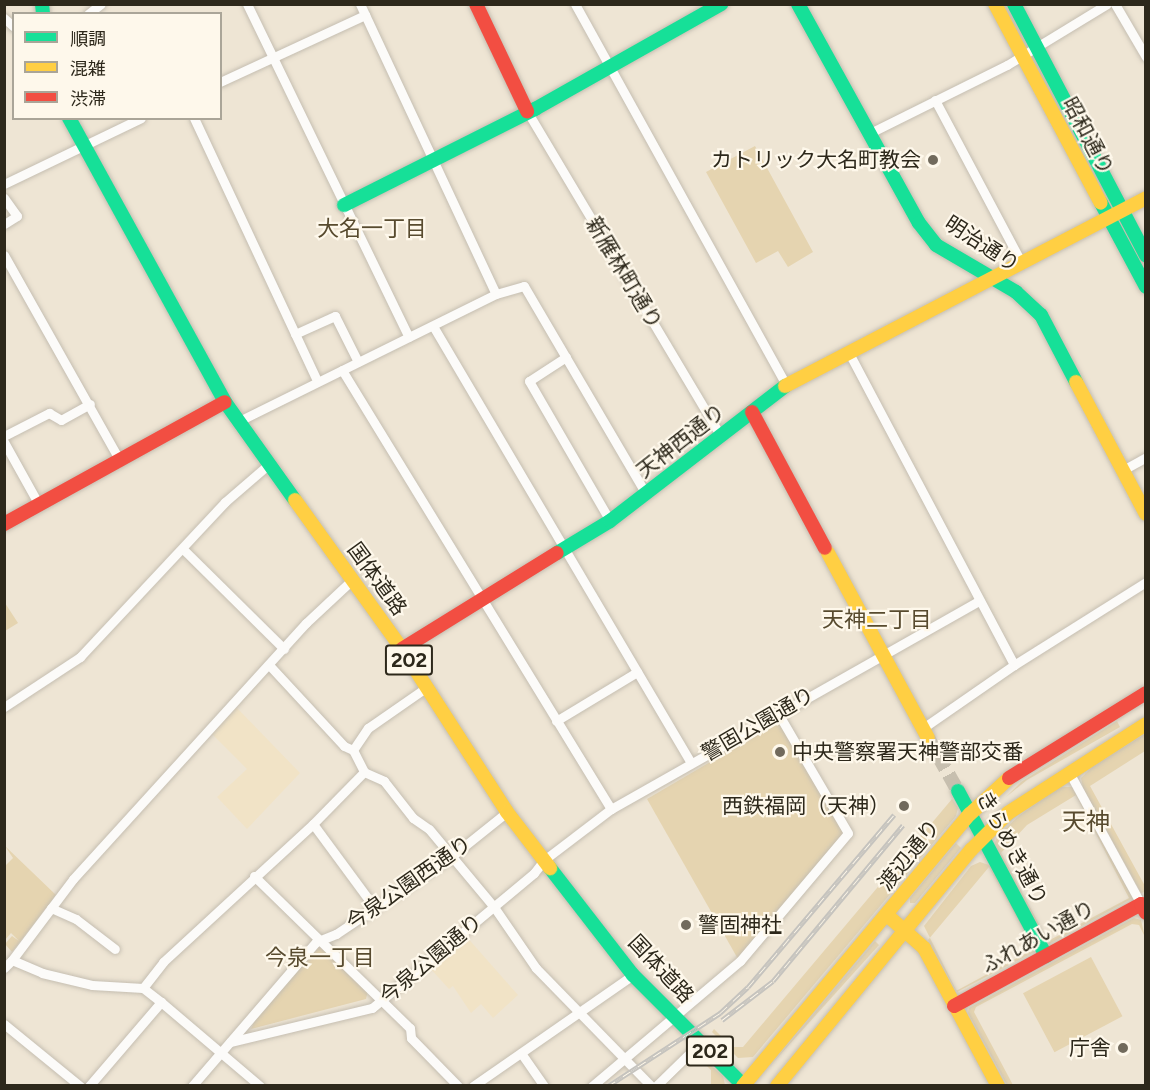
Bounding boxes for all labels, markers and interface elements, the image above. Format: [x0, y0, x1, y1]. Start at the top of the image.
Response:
legend [12, 12, 222, 120]
text: 順調 [70, 28, 106, 50]
text: 混雑 [70, 58, 106, 80]
text: 渋滞 [70, 88, 106, 110]
street label: 昭和通り [1057, 93, 1119, 179]
place label: カトリック大名町教会 [711, 147, 921, 173]
marker: カトリック大名町教会 [926, 153, 940, 167]
street label: 明治通り [940, 211, 1024, 277]
street label: 新雁林町通り [581, 213, 667, 333]
district label: 大名一丁目 [317, 216, 427, 242]
street label: 天神西通り [632, 399, 730, 483]
street label: 国体道路 [342, 538, 412, 620]
district label: 天神二丁目 [822, 607, 932, 633]
road number: 202 [384, 643, 434, 677]
street label: 警固公園通り [697, 682, 819, 766]
place label: 中央警察署天神警部交番 [792, 739, 1023, 765]
marker: 中央警察署天神警部交番 [773, 745, 787, 759]
street label: きらめき通り [971, 786, 1053, 910]
place label: 西鉄福岡（天神） [722, 793, 890, 819]
marker: 西鉄福岡（天神） [895, 797, 913, 815]
district label: 天神 [1062, 808, 1110, 836]
street label: 渡辺通り [873, 814, 945, 896]
street label: 今泉公園西通り [342, 831, 476, 935]
street label: ふれあい通り [977, 895, 1099, 979]
street label: 今泉公園通り [375, 909, 487, 1009]
place label: 警固神社 [698, 912, 782, 938]
marker: 警固神社 [679, 918, 693, 932]
street label: 国体道路 [623, 930, 699, 1008]
district label: 今泉一丁目 [265, 945, 375, 971]
road number: 202 [684, 1034, 736, 1068]
place label: 庁舎 [1069, 1035, 1111, 1061]
marker: 庁舎 [1116, 1041, 1130, 1055]

